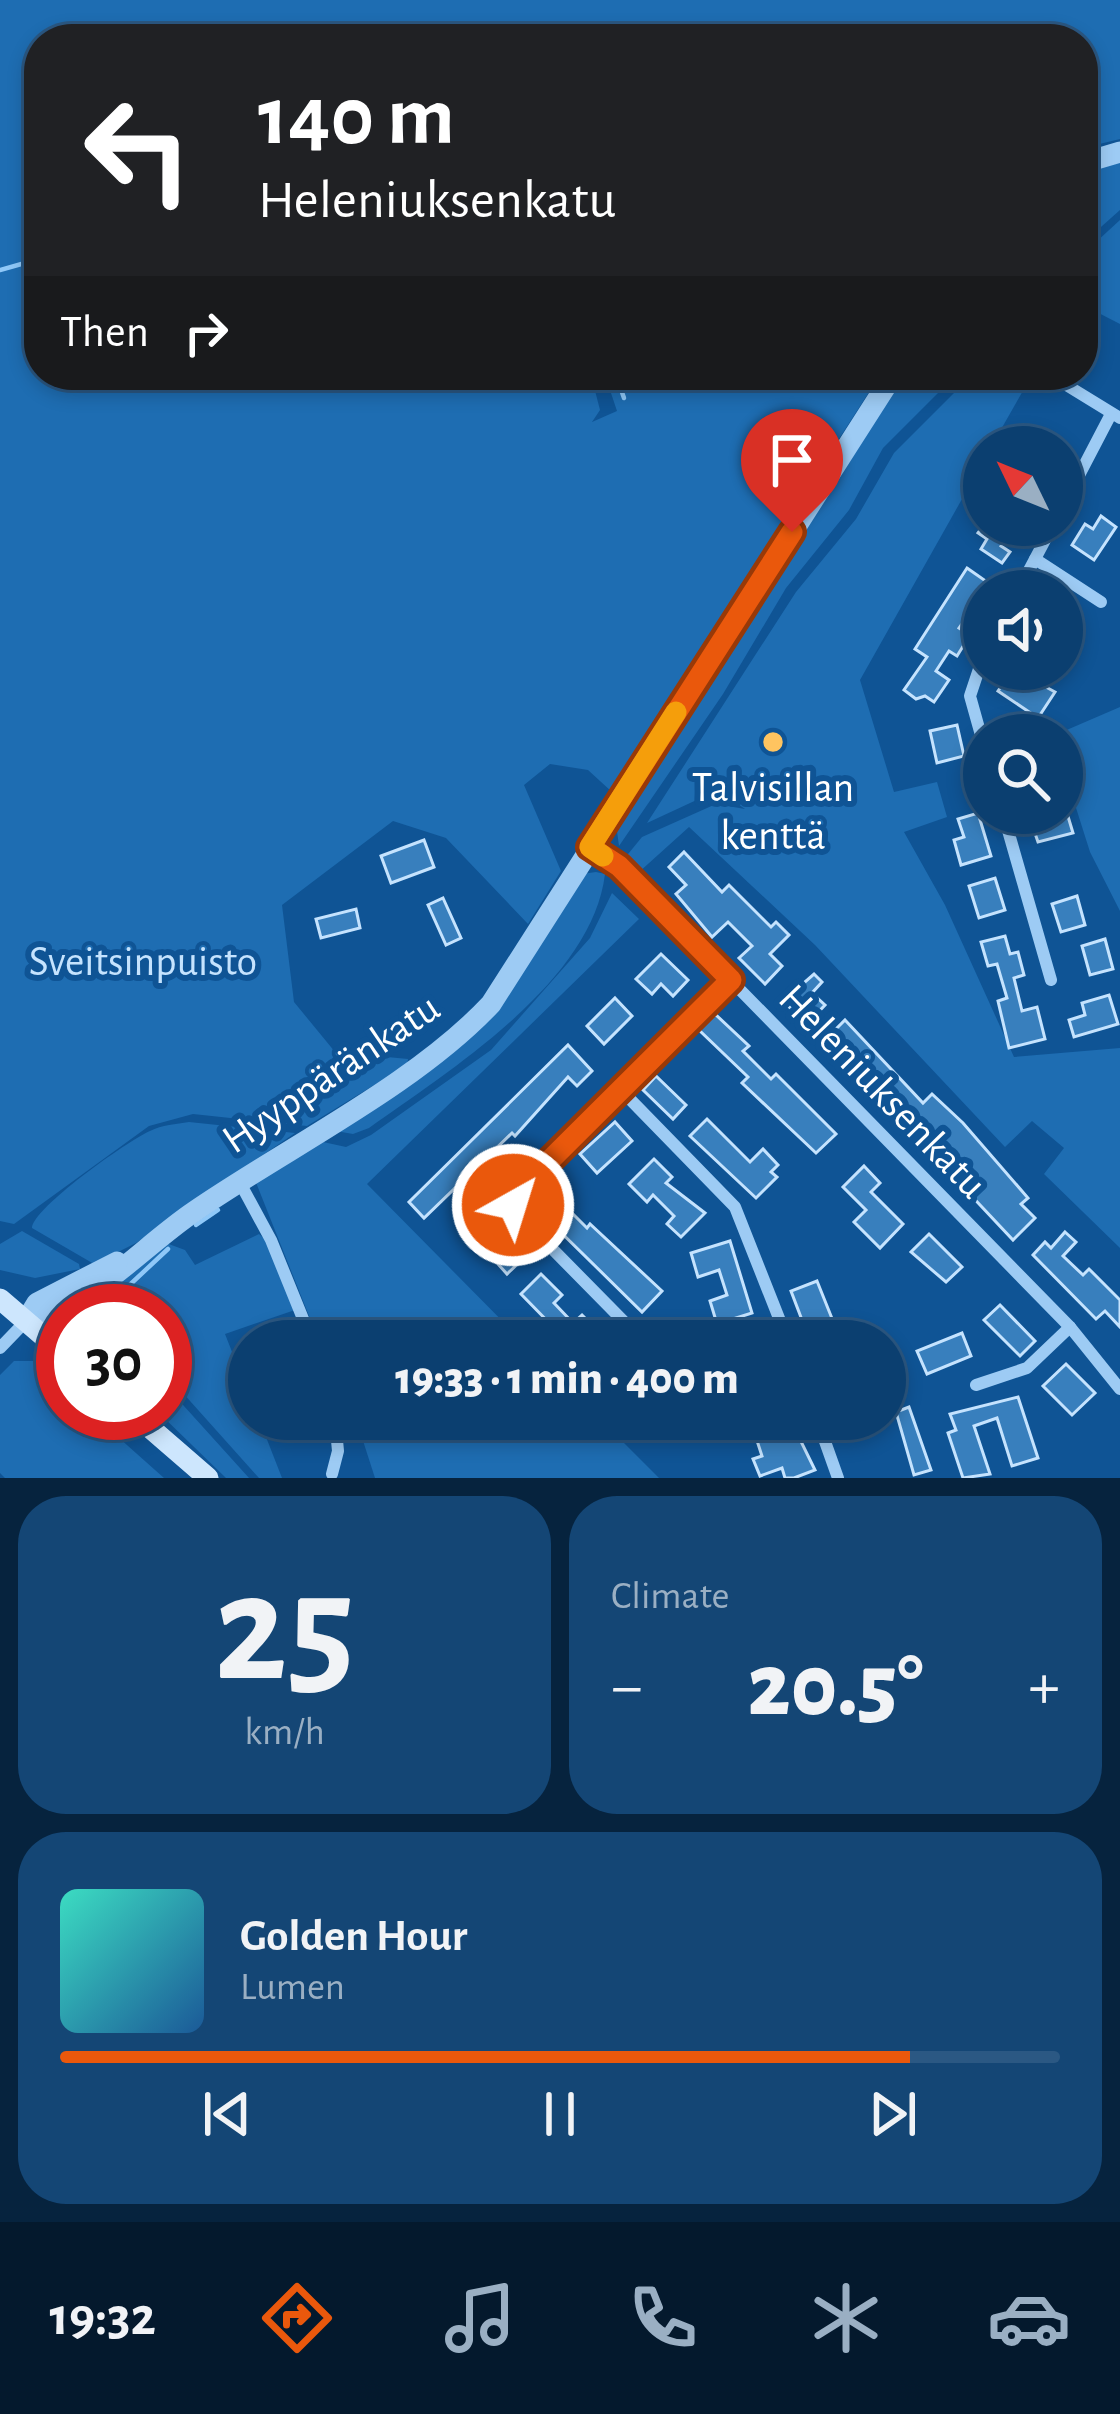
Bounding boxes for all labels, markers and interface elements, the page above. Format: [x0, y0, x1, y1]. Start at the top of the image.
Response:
icon: left [60, 72, 216, 228]
text: 140 m [258, 76, 455, 160]
text: Heleniuksenkatu [258, 174, 616, 228]
icon: right [173, 300, 239, 366]
text: Then [60, 310, 149, 355]
pin [741, 409, 843, 532]
north arrow [963, 426, 1083, 546]
map controls [963, 426, 1083, 834]
icon: arrive [759, 427, 825, 493]
button: sound [963, 570, 1083, 690]
button: search [963, 714, 1083, 834]
marker: Talvisillan kenttä [760, 729, 786, 755]
place label: Talvisillan kenttä [692, 767, 854, 857]
park label: Sveitsinpuisto [29, 941, 257, 983]
street label: Heleniuksenkatu [771, 977, 994, 1206]
street label: Hyyppäränkatu [215, 986, 447, 1161]
position arrow [450, 1142, 576, 1268]
speed limit sign: 30 [36, 1284, 192, 1440]
text: 19:33 · 1 min · 400 m [395, 1357, 739, 1402]
text: 25 [214, 1553, 355, 1709]
text: Climate [611, 1577, 729, 1616]
text: 20.5° [748, 1642, 923, 1732]
text: − [611, 1654, 643, 1720]
text: + [1028, 1654, 1060, 1720]
text: km/h [244, 1713, 325, 1752]
text: Golden Hour [240, 1914, 467, 1959]
text: Lumen [240, 1968, 345, 2007]
icon: previous [194, 2081, 260, 2147]
icon: pause [527, 2081, 593, 2147]
icon: next [860, 2081, 926, 2147]
icon: directions [255, 2276, 339, 2360]
icon: music [438, 2276, 522, 2360]
icon: phone [621, 2276, 705, 2360]
icon: climate [804, 2276, 888, 2360]
icon: car [987, 2276, 1071, 2360]
text: 19:32 [49, 2291, 156, 2345]

